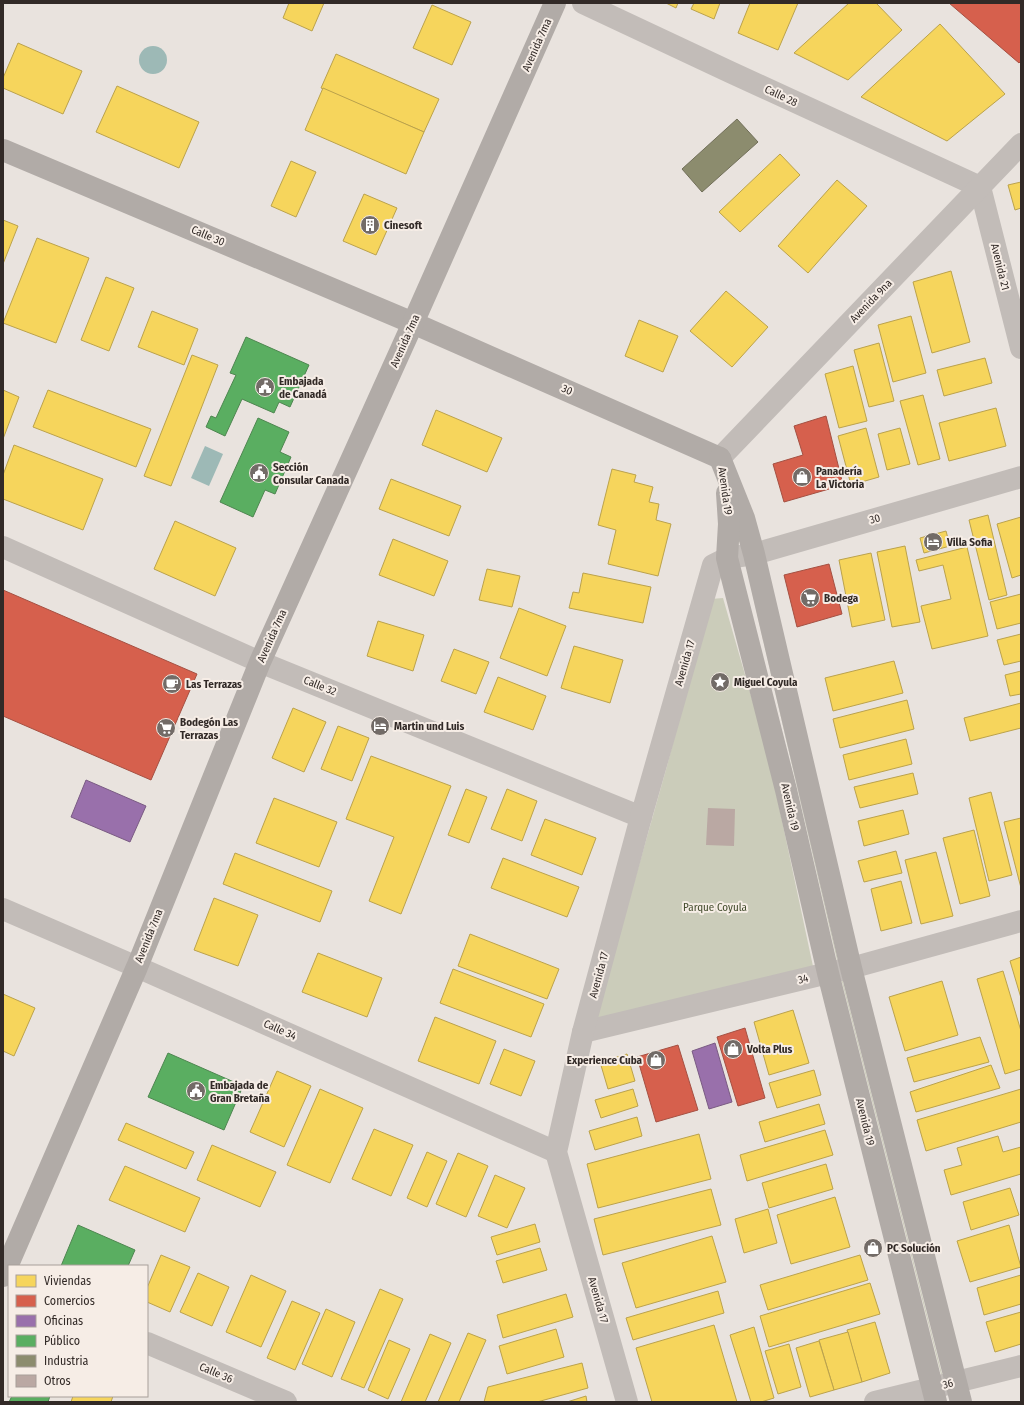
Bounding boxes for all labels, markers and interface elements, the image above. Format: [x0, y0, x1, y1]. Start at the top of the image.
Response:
street label: Avenida 7ma [520, 16, 554, 74]
street label: Calle 28 [762, 83, 800, 109]
building icon: Cinesoft [359, 214, 381, 236]
place label: Cinesoft [384, 219, 422, 232]
street label: Calle 30 [189, 223, 227, 249]
street label: Avenida 21 [988, 242, 1012, 292]
street label: Avenida 9na [847, 277, 895, 325]
street label: Avenida 7ma [388, 312, 422, 370]
place label: Embajada de Canadá [279, 375, 327, 401]
public building icon: Embajada de Canadá [254, 376, 276, 398]
street label: 30 [559, 382, 575, 398]
place label: Sección Consular Canada [273, 461, 350, 487]
public building icon: Sección Consular Canada [248, 462, 270, 484]
place label: Panadería La Victoria [816, 465, 865, 491]
street label: Avenida 19 [715, 466, 735, 516]
shop icon: Panadería La Victoria [791, 466, 813, 488]
street label: 30 [868, 511, 882, 527]
hotel icon: Villa Sofia [922, 531, 944, 553]
place label: Villa Sofia [946, 536, 993, 549]
supermarket icon: Bodega [799, 587, 821, 609]
place label: Bodega [824, 592, 859, 605]
street label: Avenida 7ma [255, 607, 289, 665]
street label: Avenida 17 [672, 638, 698, 688]
place icon: Miguel Coyula [709, 671, 731, 693]
cafe icon: Las Terrazas [161, 673, 183, 695]
street label: Calle 32 [302, 674, 338, 698]
place label: Miguel Coyula [734, 676, 798, 689]
place label: Las Terrazas [186, 678, 242, 691]
hotel icon: Martin und Luis [369, 715, 391, 737]
place label: Bodegón Las Terrazas [180, 716, 238, 742]
supermarket icon: Bodegón Las Terrazas [155, 717, 177, 739]
place label: Martin und Luis [394, 720, 464, 733]
street label: Avenida 19 [778, 782, 802, 832]
park label: Parque Coyula [683, 901, 747, 914]
street label: Avenida 7ma [132, 907, 166, 965]
street label: Avenida 17 [587, 950, 612, 1000]
street label: 34 [796, 971, 810, 987]
street label: Calle 34 [261, 1017, 299, 1043]
shop icon: Volta Plus [722, 1038, 744, 1060]
place label: Volta Plus [746, 1043, 792, 1056]
shop icon: Experience Cuba [645, 1049, 667, 1071]
place label: Experience Cuba [567, 1054, 643, 1067]
place label: Embajada de Gran Bretaña [210, 1079, 270, 1105]
public building icon: Embajada de Gran Bretaña [185, 1080, 207, 1102]
street label: Avenida 19 [853, 1097, 877, 1147]
shop icon: PC Solución [862, 1237, 884, 1259]
place label: PC Solución [887, 1242, 941, 1255]
legend [8, 1265, 148, 1397]
text: Viviendas [44, 1274, 91, 1288]
street label: Avenida 17 [585, 1275, 611, 1325]
text: Comercios [44, 1294, 95, 1308]
text: Oficinas [44, 1314, 83, 1328]
text: Público [44, 1334, 80, 1348]
text: Industria [44, 1354, 88, 1368]
street label: Calle 36 [197, 1360, 235, 1386]
text: Otros [44, 1374, 71, 1388]
street label: 36 [941, 1376, 955, 1392]

